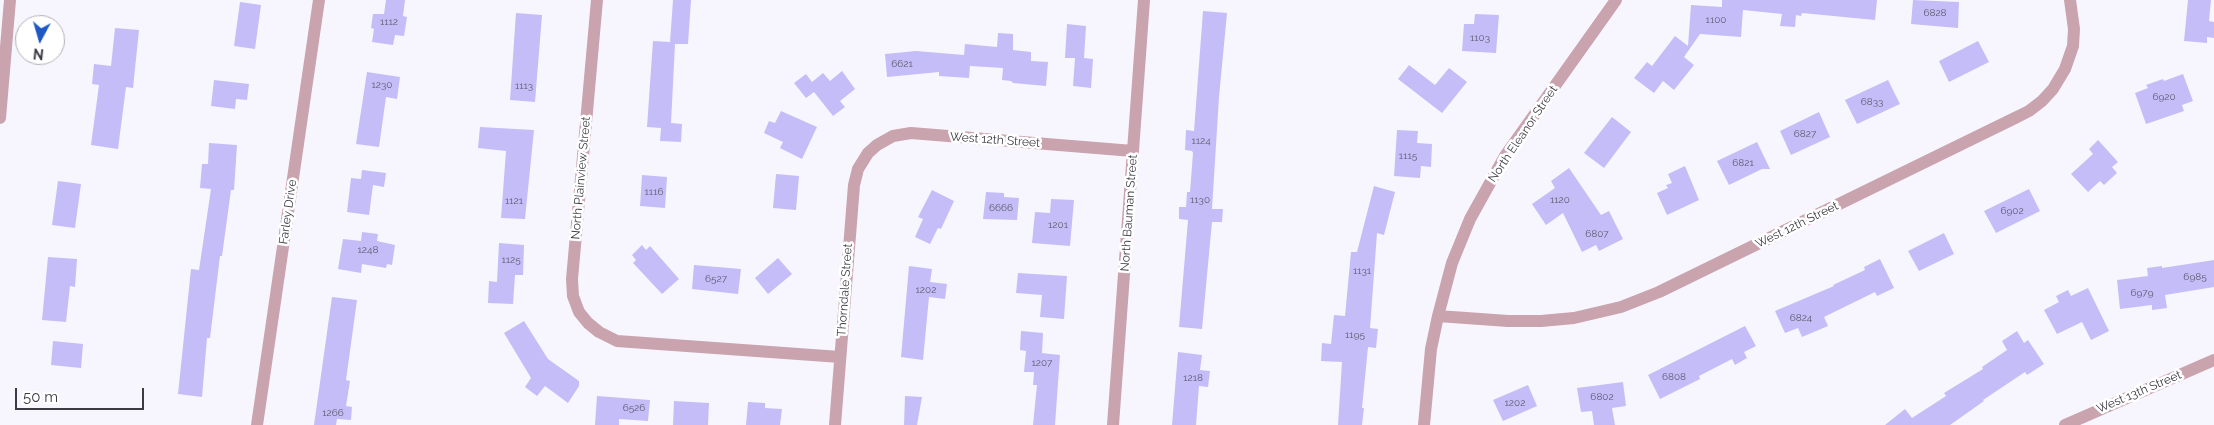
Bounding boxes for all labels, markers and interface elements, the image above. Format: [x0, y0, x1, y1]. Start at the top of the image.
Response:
house number: 6828 [1923, 7, 1947, 19]
house number: 1100 [1706, 14, 1726, 26]
north arrow [15, 15, 65, 65]
house number: 1112 [380, 16, 398, 28]
house number: 1103 [1470, 32, 1490, 44]
text: N [32, 45, 45, 62]
house number: 6621 [891, 58, 913, 70]
house number: 1230 [372, 79, 392, 91]
house number: 1113 [515, 80, 533, 92]
street label: North Eleanor Street [1485, 83, 1561, 185]
house number: 6920 [2152, 91, 2176, 103]
house number: 6833 [1861, 96, 1883, 108]
street label: North Plainview Street [568, 116, 594, 240]
house number: 6827 [1794, 128, 1816, 140]
street label: West 12th Street [949, 130, 1041, 150]
house number: 1124 [1191, 135, 1211, 147]
house number: 1115 [1399, 150, 1417, 162]
street label: North Bauman Street [1118, 154, 1140, 272]
house number: 6821 [1732, 157, 1754, 169]
street label: Farley Drive [276, 179, 300, 245]
house number: 1116 [645, 186, 663, 198]
house number: 1130 [1190, 194, 1210, 206]
house number: 1120 [1550, 194, 1570, 206]
house number: 1121 [505, 195, 523, 207]
street label: West 12th Street [1753, 199, 1841, 251]
house number: 6666 [989, 202, 1013, 214]
house number: 6902 [2000, 205, 2024, 217]
house number: 1201 [1048, 219, 1068, 231]
house number: 6807 [1585, 228, 1609, 240]
street label: Thorndale Street [835, 243, 855, 337]
house number: 1248 [358, 244, 378, 256]
house number: 1125 [501, 254, 521, 266]
house number: 1131 [1353, 265, 1371, 277]
house number: 6985 [2183, 271, 2207, 283]
house number: 6527 [705, 273, 727, 285]
house number: 1202 [916, 284, 936, 296]
house number: 6979 [2130, 287, 2154, 299]
house number: 6824 [1790, 312, 1812, 324]
house number: 1195 [1345, 329, 1365, 341]
house number: 1207 [1032, 357, 1052, 369]
street label: West 13th Street [2095, 368, 2183, 416]
house number: 6808 [1662, 371, 1686, 383]
house number: 1218 [1183, 372, 1203, 384]
scale bar [18, 378, 146, 410]
text: 50 m [23, 388, 58, 406]
house number: 6802 [1590, 391, 1614, 403]
house number: 1202 [1505, 397, 1525, 409]
house number: 6526 [623, 402, 645, 414]
house number: 1266 [322, 407, 344, 419]

